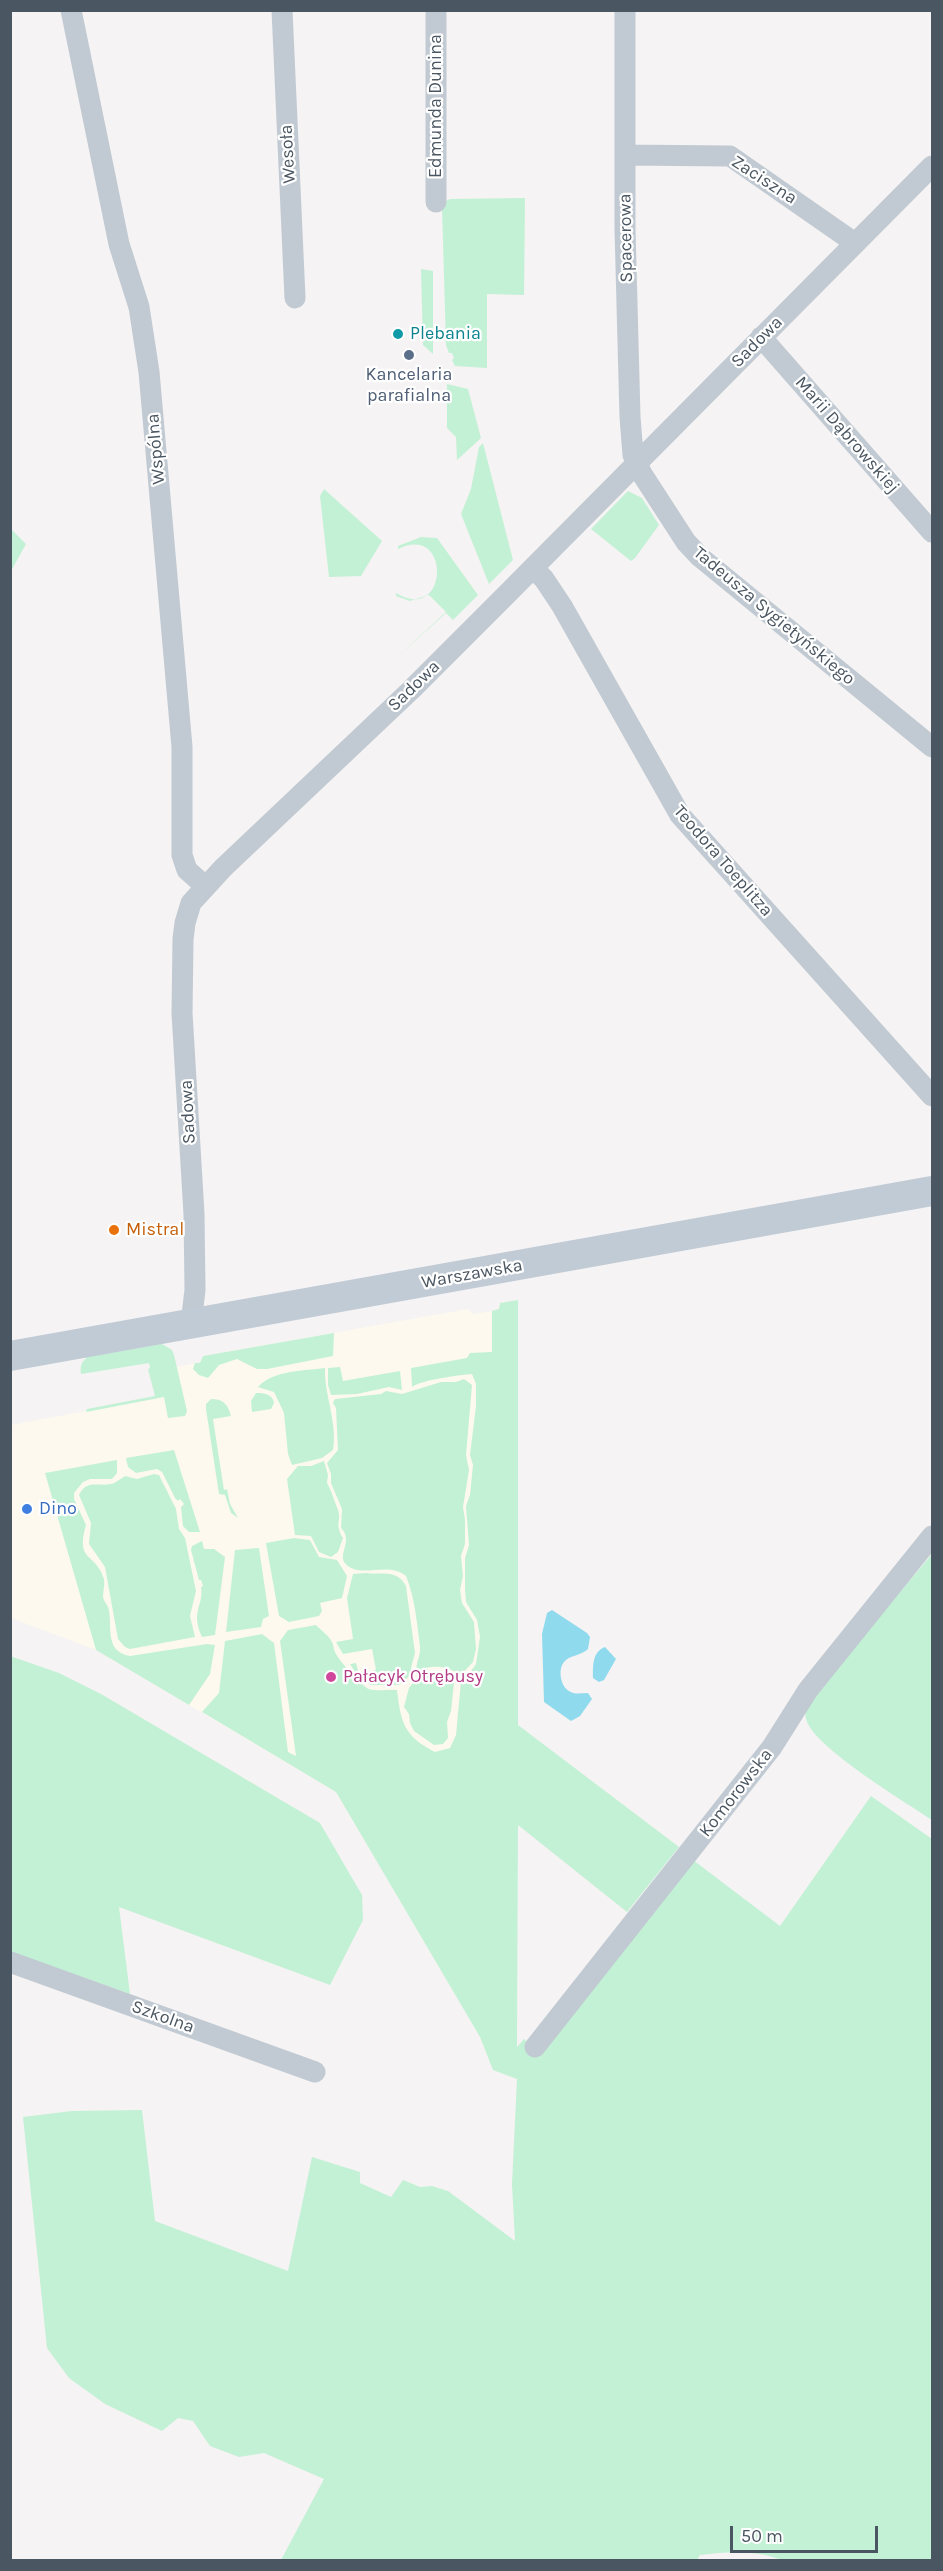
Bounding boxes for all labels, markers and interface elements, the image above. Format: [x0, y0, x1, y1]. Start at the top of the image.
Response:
street label: Edmunda Dunina [425, 34, 447, 178]
street label: Wesoła [276, 124, 300, 184]
street label: Zaciszna [727, 151, 801, 209]
street label: Spacerowa [614, 193, 638, 283]
street label: Sadowa [727, 312, 787, 372]
place label: Plebania [410, 323, 481, 345]
marker: Plebania [391, 327, 405, 341]
marker: Kancelaria parafialna [402, 348, 416, 362]
place label: Kancelaria parafialna [366, 364, 452, 406]
street label: Marii Dąbrowskiej [790, 372, 904, 498]
street label: Wspólna [142, 413, 170, 485]
street label: Tadeusza Sygietyńskiego [689, 542, 859, 690]
street label: Sadowa [383, 656, 445, 716]
street label: Teodora Toeplitza [669, 801, 777, 921]
street label: Sadowa [176, 1079, 200, 1145]
place label: Mistral [126, 1219, 184, 1241]
marker: Mistral [107, 1223, 121, 1237]
street label: Warszawska [420, 1254, 524, 1294]
place label: Dino [39, 1498, 77, 1520]
marker: Dino [20, 1502, 34, 1516]
place label: Pałacyk Otrębusy [343, 1666, 483, 1688]
marker: Pałacyk Otrębusy [324, 1670, 338, 1684]
street label: Komorowska [695, 1744, 777, 1842]
street label: Szkolna [129, 1996, 197, 2038]
scale bar [733, 2514, 882, 2552]
text: 50 m [741, 2525, 783, 2547]

